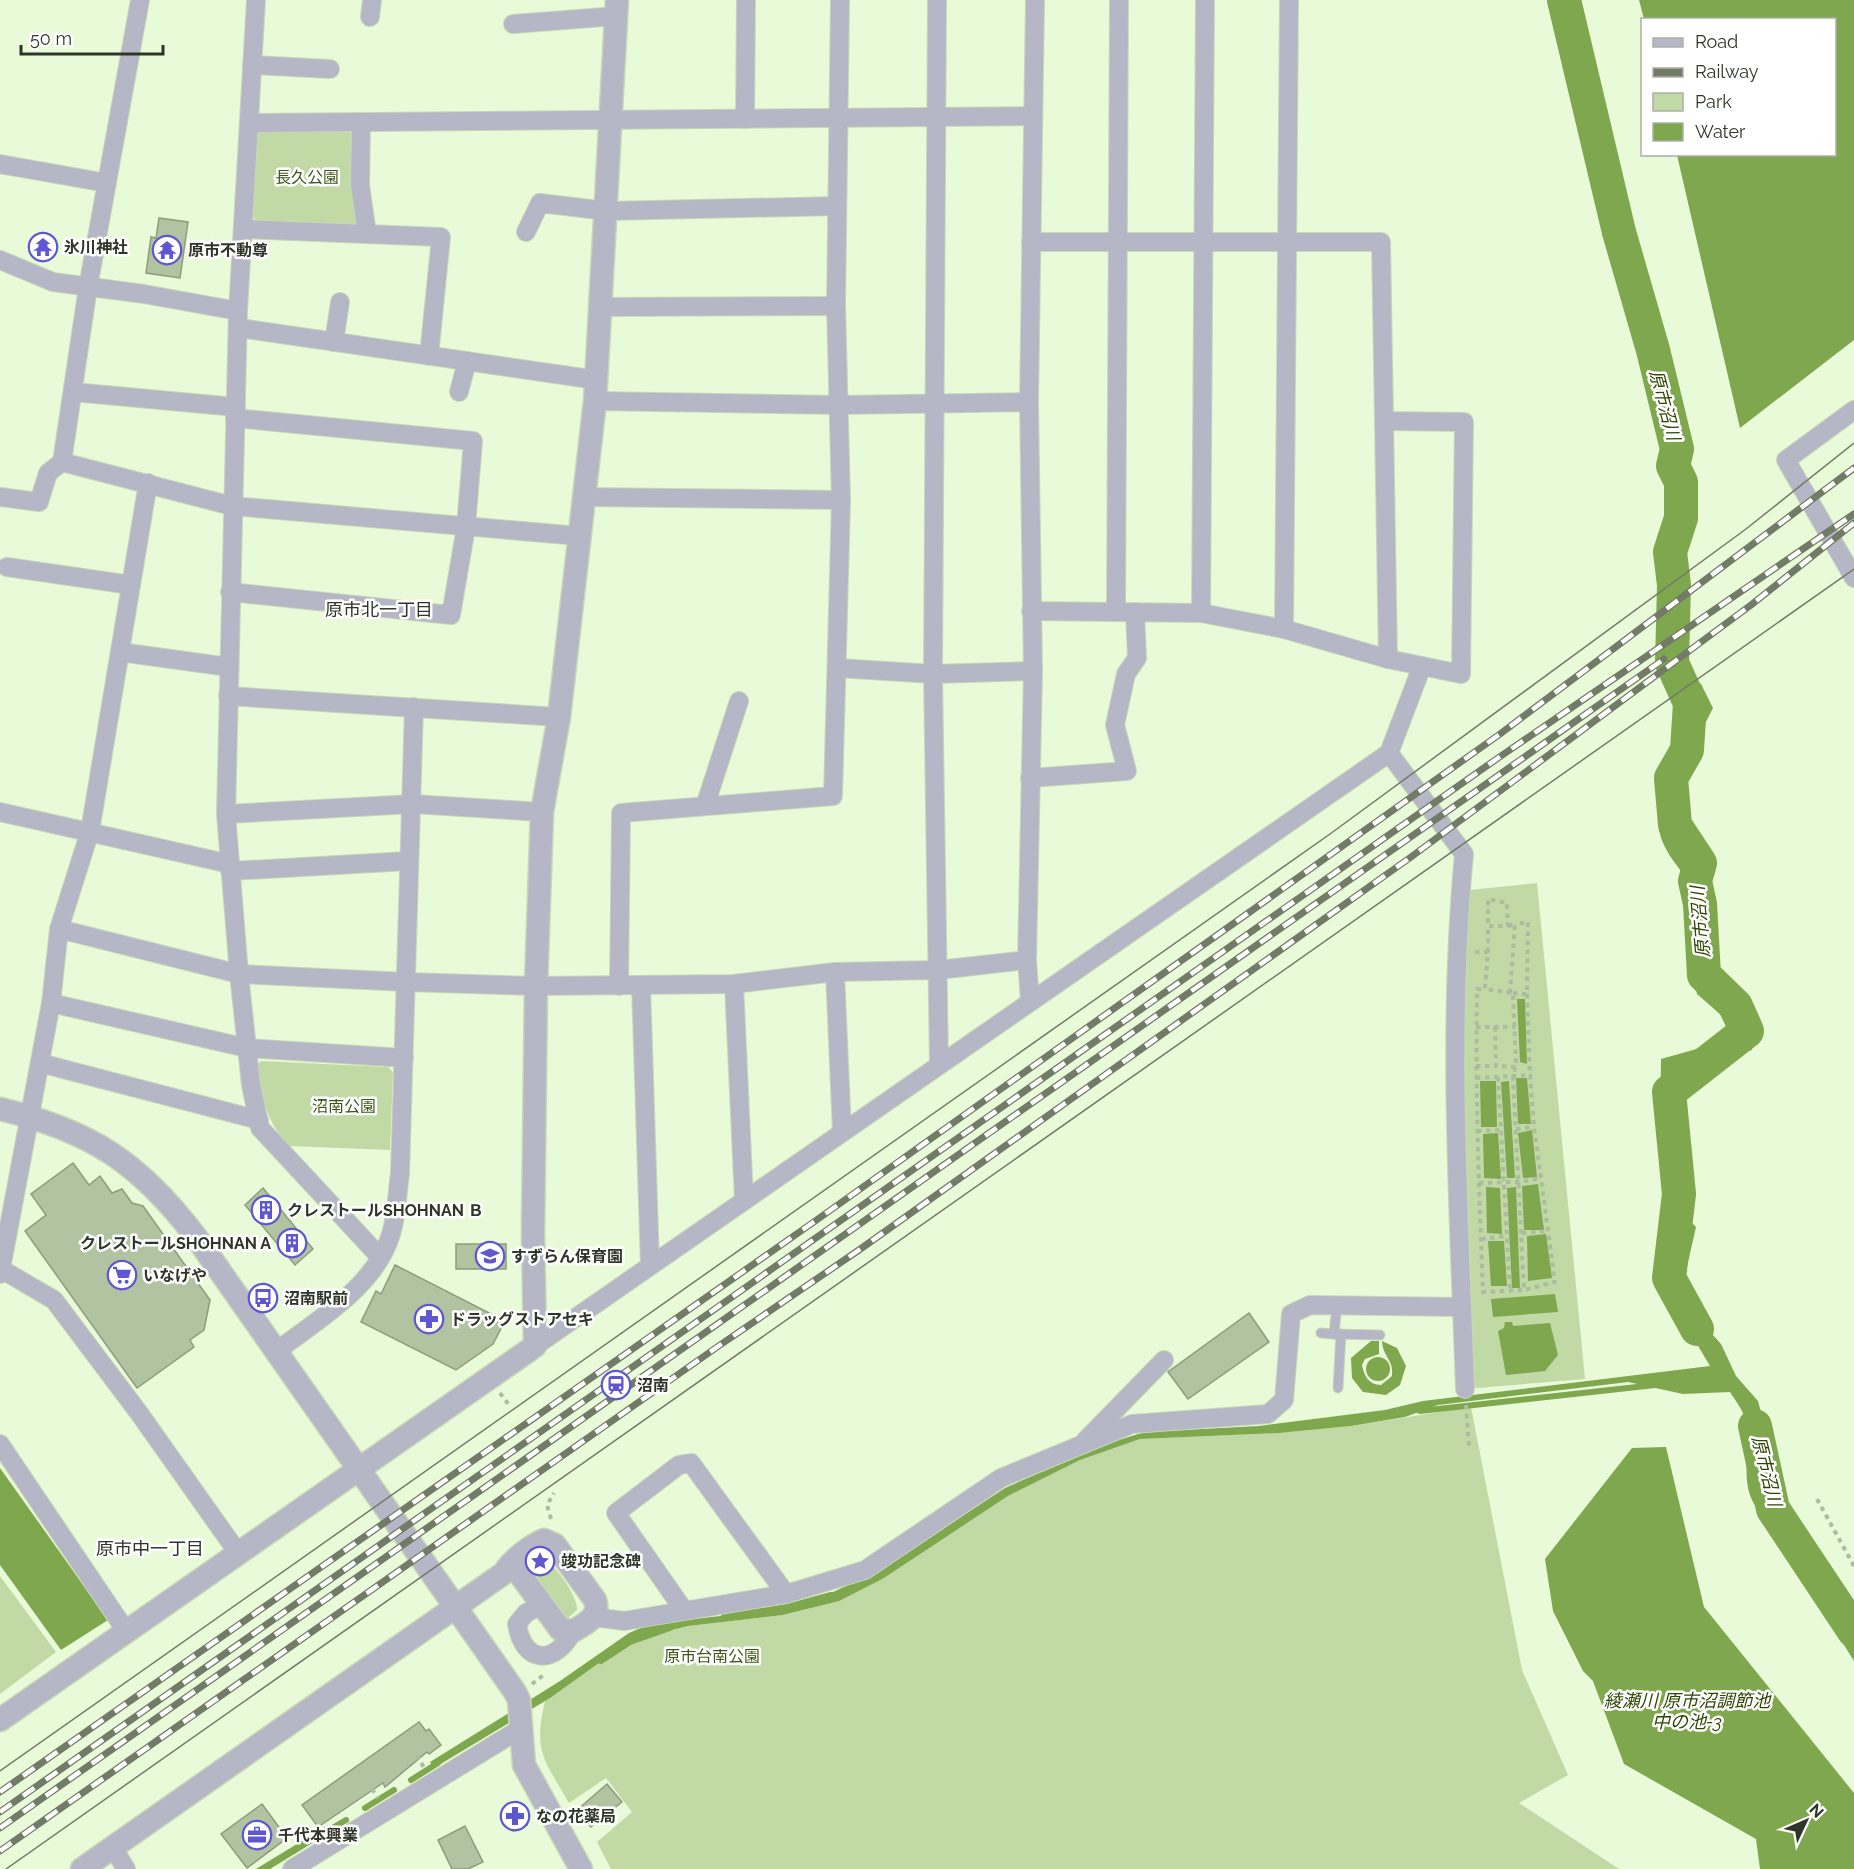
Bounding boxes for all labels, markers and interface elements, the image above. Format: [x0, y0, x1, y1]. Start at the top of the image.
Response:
scale bar [21, 18, 164, 56]
legend [1641, 18, 1836, 156]
text: 50 m [30, 28, 72, 49]
text: Road [1695, 31, 1738, 52]
text: Railway [1695, 61, 1759, 82]
text: Park [1695, 91, 1732, 112]
text: Water [1695, 121, 1746, 142]
park label: 長久公園 [275, 168, 339, 187]
temple icon: 氷川神社 [27, 231, 59, 263]
temple icon: 原市不動尊 [151, 234, 183, 266]
place label: 氷川神社 [64, 238, 128, 257]
place label: 原市不動尊 [188, 241, 268, 260]
water label: 原市沼川 [1646, 368, 1685, 444]
district label: 原市北一丁目 [325, 599, 433, 620]
water label: 原市沼川 [1686, 883, 1714, 959]
park label: 沼南公園 [312, 1097, 376, 1116]
building icon: クレストールSHOHNAN Ｂ [250, 1194, 282, 1226]
place label: クレストールSHOHNAN Ｂ [287, 1201, 484, 1220]
building icon: クレストールSHOHNAN A [276, 1227, 308, 1259]
place label: クレストールSHOHNAN A [80, 1234, 271, 1253]
school or university icon: すずらん保育園 [474, 1240, 506, 1272]
place label: すずらん保育園 [511, 1247, 623, 1266]
supermarket icon: いなげや [106, 1259, 138, 1291]
place label: いなげや [143, 1266, 207, 1285]
bus stop icon: 沼南駅前 [247, 1282, 279, 1314]
place label: 沼南駅前 [284, 1289, 348, 1308]
pharmacy icon: ドラッグストアセキ [413, 1303, 445, 1335]
place label: ドラッグストアセキ [450, 1310, 594, 1329]
station icon: 沼南 [600, 1369, 632, 1401]
place label: 沼南 [637, 1376, 669, 1395]
water label: 原市沼川 [1748, 1434, 1786, 1510]
district label: 原市中一丁目 [96, 1538, 204, 1559]
place icon: 竣功記念碑 [524, 1545, 556, 1577]
place label: 竣功記念碑 [561, 1552, 641, 1571]
park label: 原市台南公園 [664, 1647, 760, 1666]
water label: 綾瀬川 原市沼調節池 中の池-3 [1604, 1690, 1772, 1732]
north arrow [1776, 1791, 1836, 1851]
pharmacy icon: なの花薬局 [499, 1800, 531, 1832]
text: N [1805, 1800, 1828, 1822]
place label: なの花薬局 [536, 1807, 616, 1826]
office icon: 千代本興業 [241, 1819, 273, 1851]
place label: 千代本興業 [278, 1826, 358, 1845]

